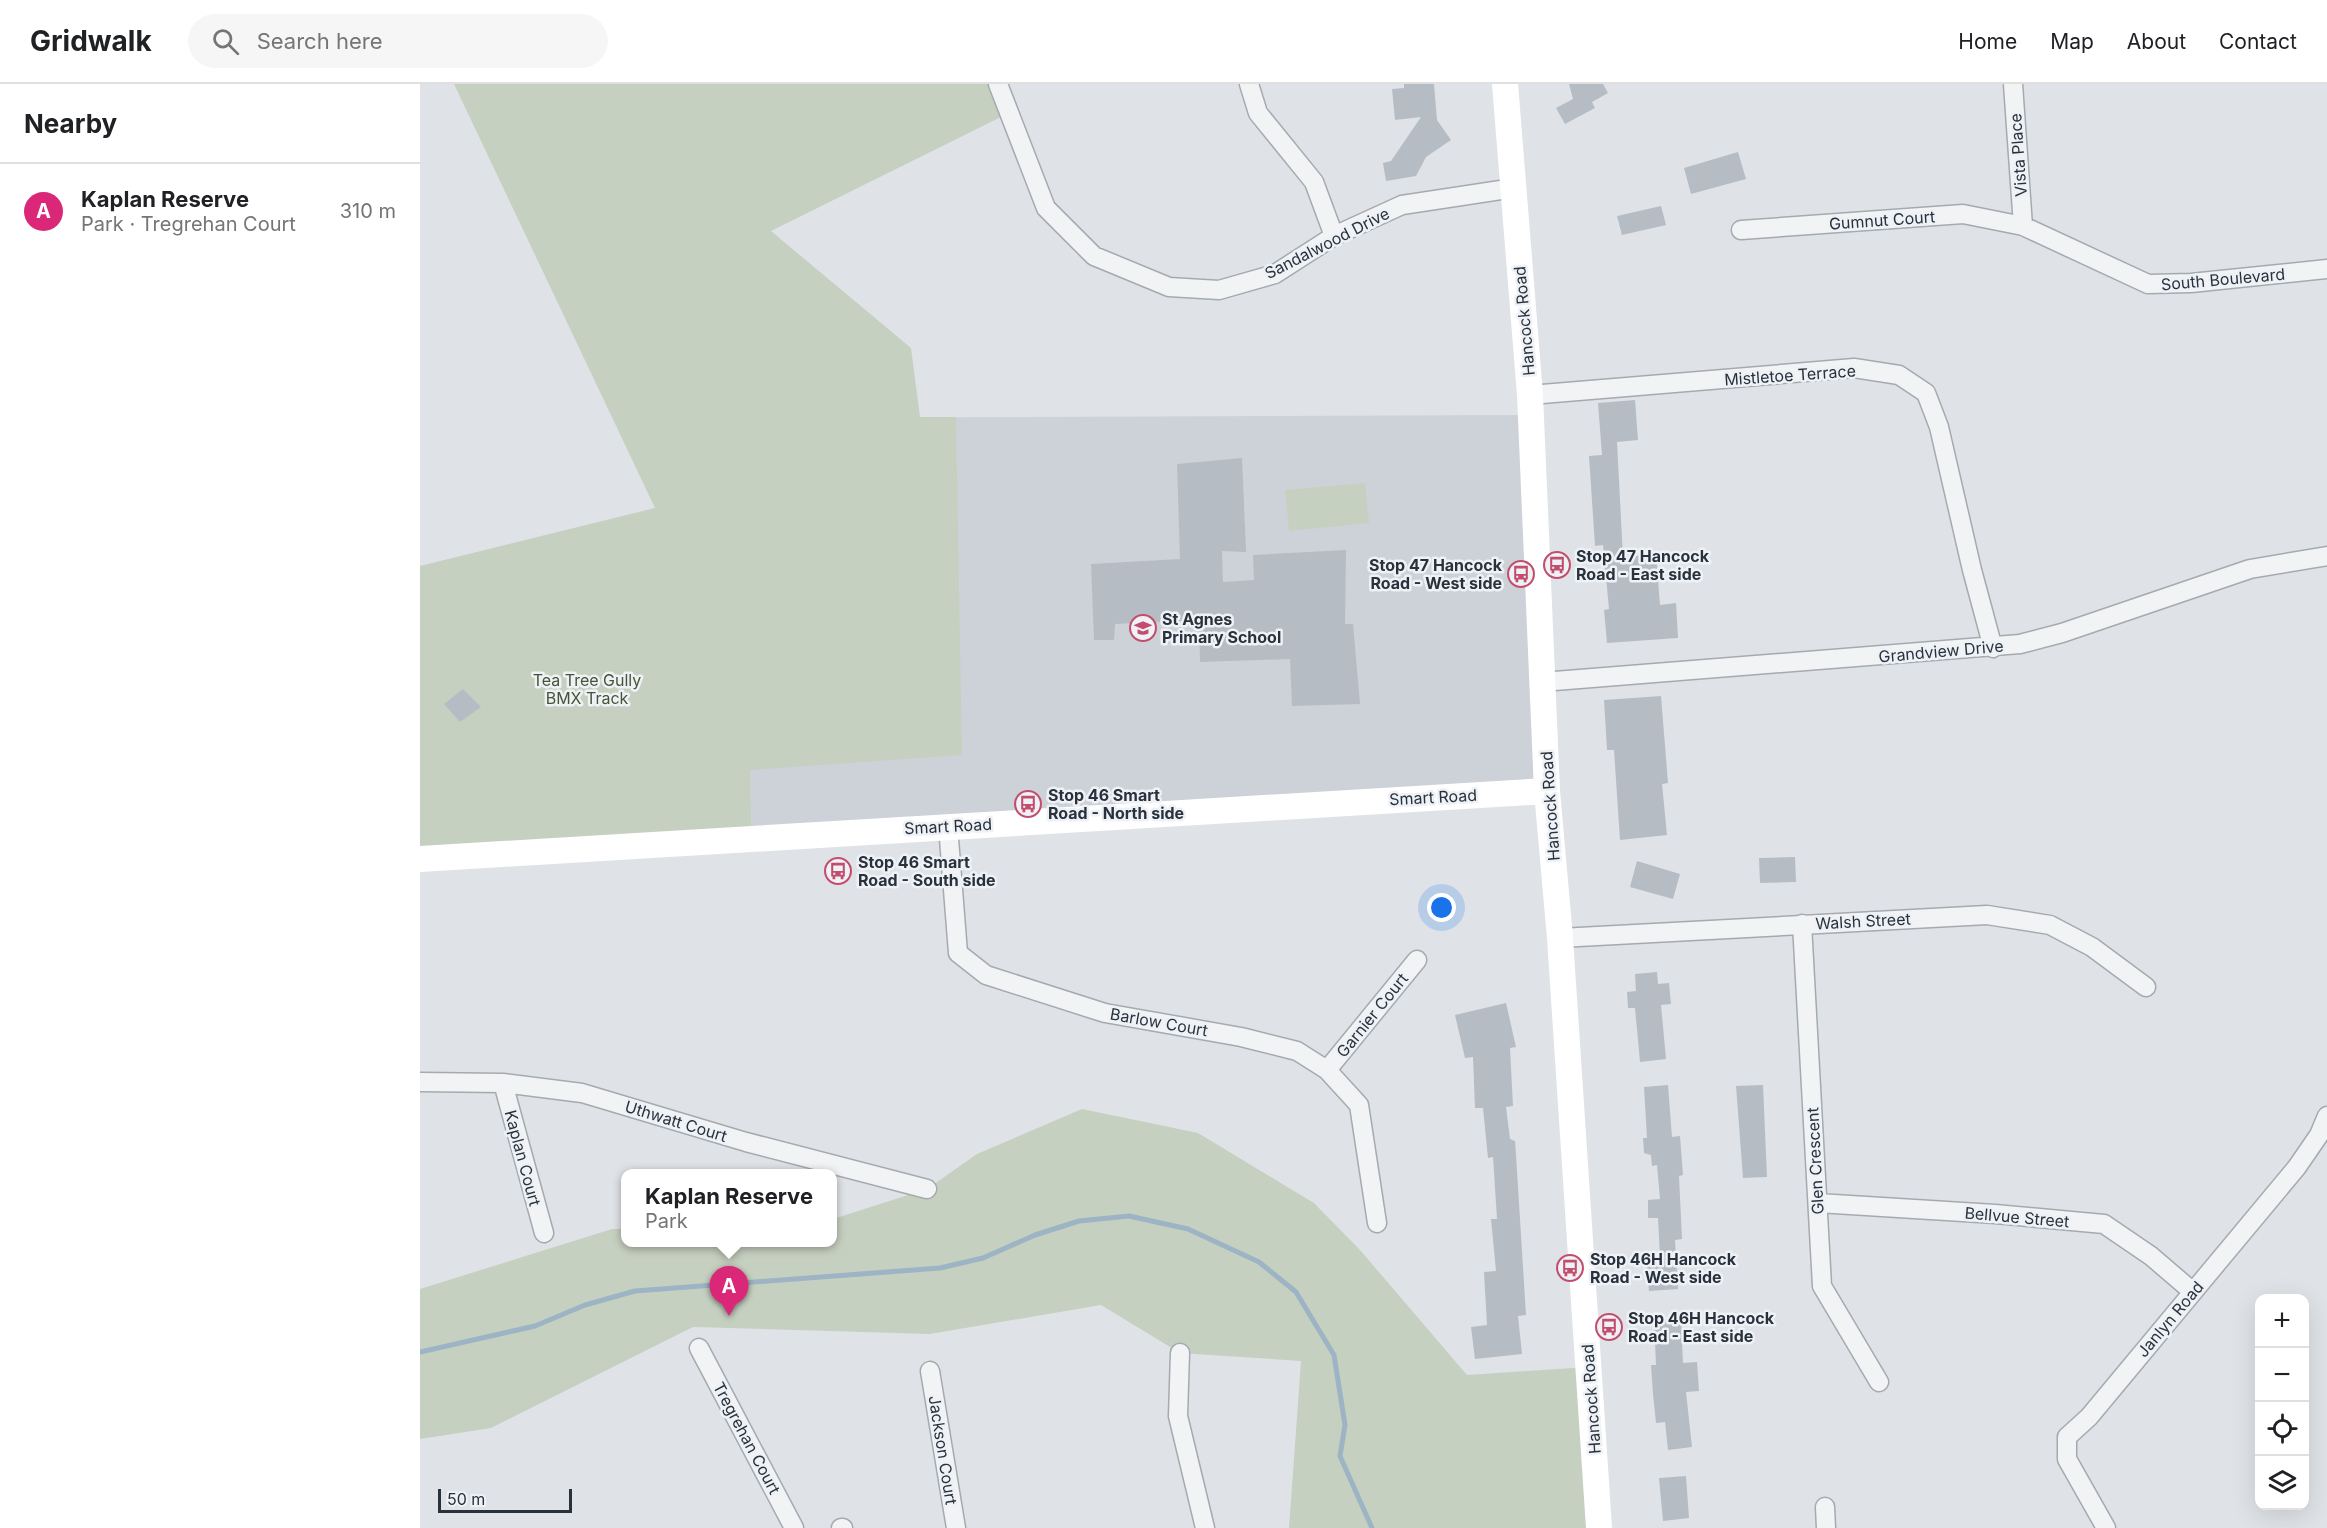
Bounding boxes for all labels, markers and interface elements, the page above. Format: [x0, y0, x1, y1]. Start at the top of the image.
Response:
search box [188, 14, 608, 68]
text: Gridwalk [30, 24, 152, 58]
icon: search [209, 25, 242, 58]
text: Search here [257, 28, 382, 54]
text: Home [1958, 29, 2017, 54]
text: Map [2050, 29, 2094, 54]
text: About [2127, 29, 2186, 54]
text: Contact [2219, 29, 2297, 54]
text: Nearby [24, 108, 117, 139]
street label: Vista Place [2005, 113, 2031, 197]
text: Kaplan Reserve [81, 186, 249, 212]
text: A [36, 199, 51, 223]
text: 310 m [340, 199, 396, 223]
street label: Sandalwood Drive [1261, 203, 1393, 283]
street label: Gumnut Court [1828, 206, 1936, 234]
text: Park · Tregrehan Court [81, 212, 296, 236]
street label: South Boulevard [2160, 264, 2286, 294]
street label: Hancock Road [1509, 265, 1539, 377]
street label: Mistletoe Terrace [1724, 360, 1856, 390]
place label: Stop 47 Hancock Road - East side [1576, 546, 1710, 584]
bus stop icon: Stop 47 Hancock Road - East side [1542, 550, 1572, 580]
place label: Stop 47 Hancock Road - West side [1369, 555, 1503, 593]
bus stop icon: Stop 47 Hancock Road - West side [1506, 559, 1536, 589]
place label: St Agnes Primary School [1162, 609, 1281, 647]
school or university icon: St Agnes Primary School [1128, 613, 1158, 643]
street label: Grandview Drive [1878, 636, 2004, 666]
park label: Tea Tree Gully BMX Track [533, 670, 641, 708]
street label: Hancock Road [1536, 750, 1564, 862]
place label: Stop 46 Smart Road - North side [1048, 785, 1184, 823]
street label: Smart Road [1389, 785, 1477, 809]
bus stop icon: Stop 46 Smart Road - North side [1013, 789, 1043, 819]
street label: Smart Road [904, 814, 992, 838]
place label: Stop 46 Smart Road - South side [858, 852, 996, 890]
bus stop icon: Stop 46 Smart Road - South side [823, 856, 853, 886]
your location [1427, 893, 1456, 922]
street label: Walsh Street [1815, 909, 1911, 933]
street label: Garnier Court [1332, 969, 1412, 1061]
street label: Barlow Court [1109, 1004, 1209, 1040]
street label: Uthwatt Court [623, 1096, 729, 1146]
street label: Glen Crescent [1802, 1107, 1828, 1215]
street label: Kaplan Court [501, 1108, 545, 1208]
popup [621, 1169, 837, 1247]
text: Kaplan Reserve [645, 1183, 813, 1209]
street label: Bellvue Street [1964, 1202, 2070, 1232]
text: Park [645, 1209, 688, 1233]
place label: Stop 46H Hancock Road - West side [1590, 1249, 1737, 1287]
bus stop icon: Stop 46H Hancock Road - West side [1555, 1253, 1585, 1283]
pin: A [710, 1266, 748, 1316]
street label: Janlyn Road [2132, 1277, 2208, 1361]
map controls [2255, 1294, 2309, 1510]
button: + [2255, 1294, 2309, 1348]
place label: Stop 46H Hancock Road - East side [1628, 1308, 1775, 1346]
bus stop icon: Stop 46H Hancock Road - East side [1594, 1312, 1624, 1342]
street label: Hancock Road [1577, 1343, 1605, 1455]
button: − [2255, 1348, 2309, 1402]
street label: Tregrehan Court [709, 1379, 785, 1497]
street label: Jackson Court [924, 1394, 962, 1506]
button: locate [2255, 1402, 2309, 1456]
button: layers [2255, 1456, 2309, 1510]
scale bar [438, 1486, 572, 1514]
text: 50 m [447, 1489, 485, 1509]

